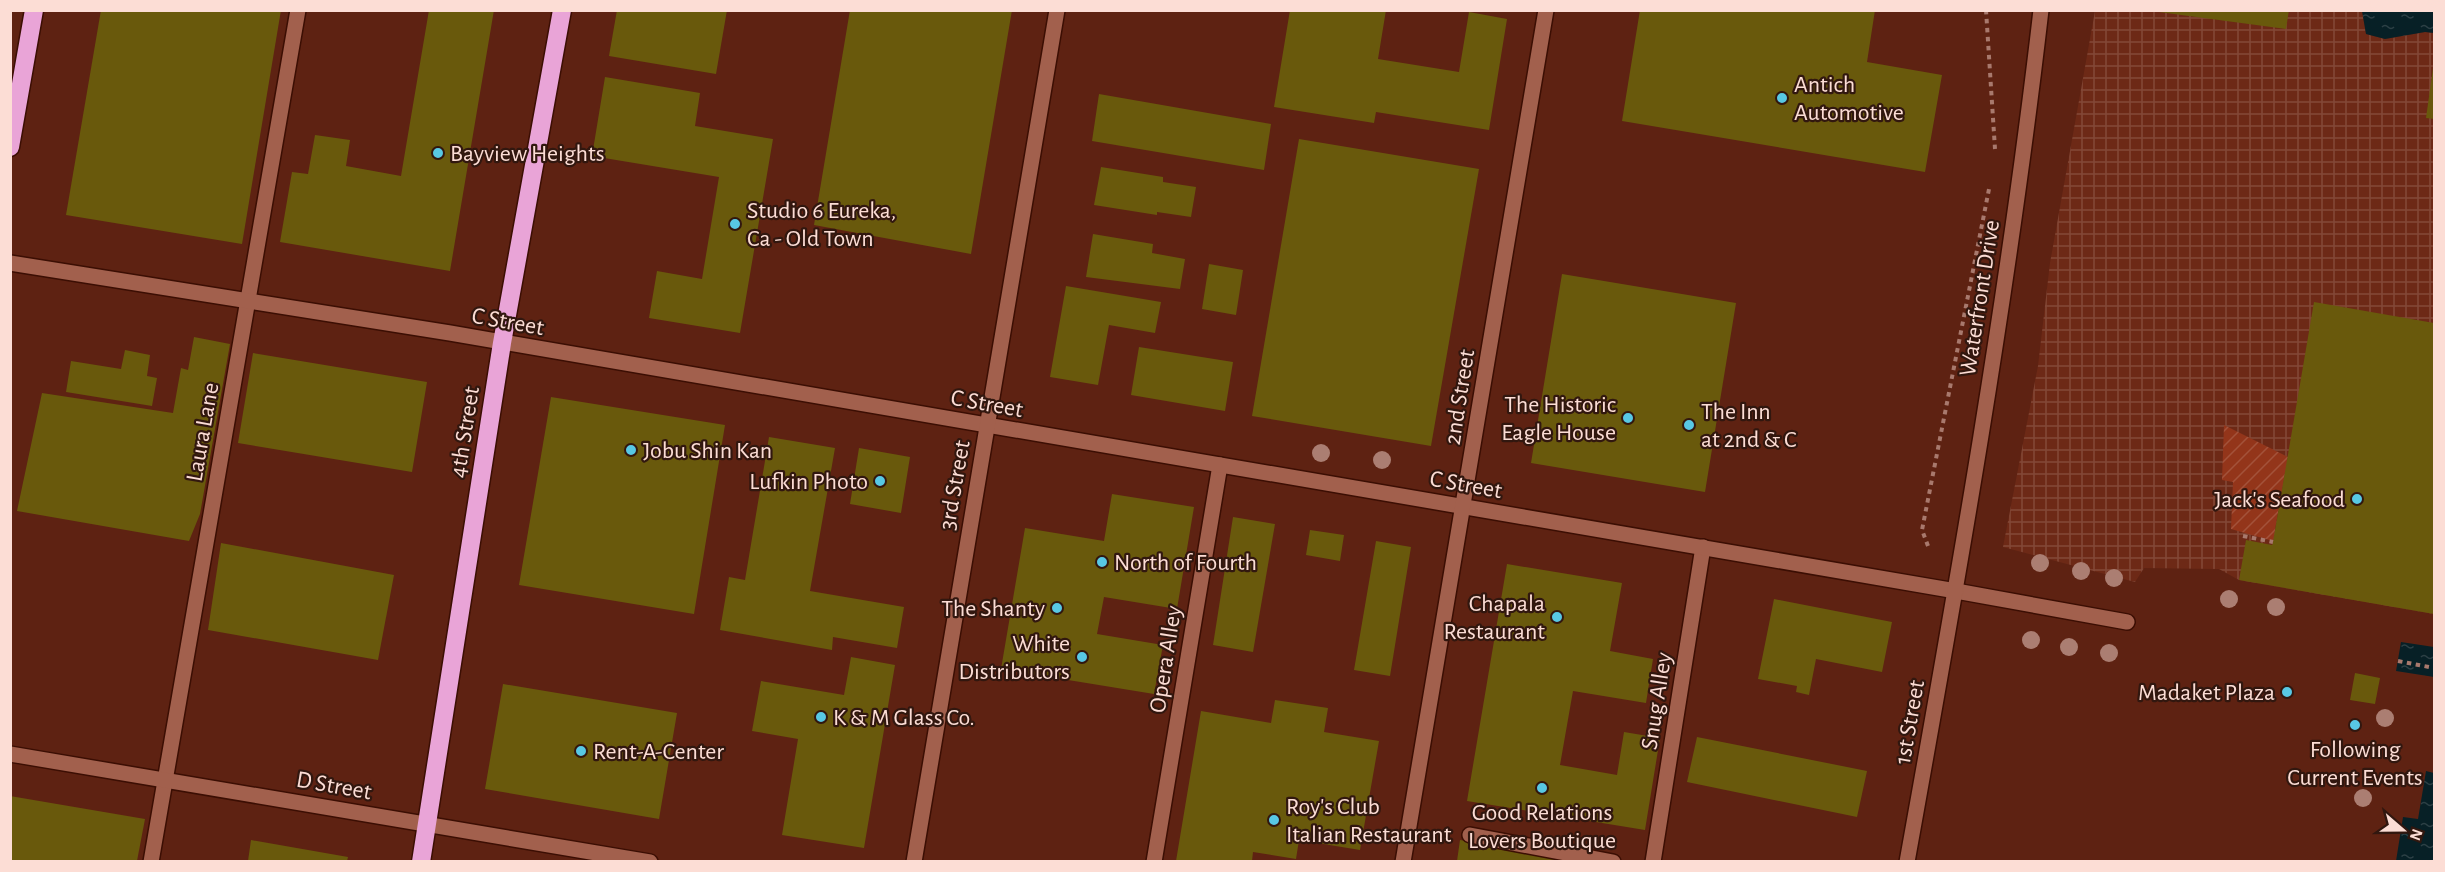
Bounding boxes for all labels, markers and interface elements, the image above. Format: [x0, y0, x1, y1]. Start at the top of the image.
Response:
place label: Antich Automotive [1794, 73, 1904, 125]
marker: Antich Automotive [1775, 91, 1789, 105]
place label: Bayview Heights [450, 142, 605, 166]
marker: Bayview Heights [431, 146, 445, 160]
place label: Studio 6 Eureka, Ca - Old Town [747, 199, 896, 251]
marker: Studio 6 Eureka, Ca - Old Town [728, 217, 742, 231]
street label: Waterfront Drive [1956, 218, 2004, 378]
street label: C Street [470, 304, 546, 340]
street label: 2nd Street [1441, 347, 1479, 447]
street label: Laura Lane [182, 381, 223, 483]
street label: 4th Street [446, 384, 484, 480]
street label: C Street [949, 386, 1025, 422]
place label: The Historic Eagle House [1501, 393, 1616, 445]
place label: The Inn at 2nd & C [1701, 400, 1797, 452]
marker: The Historic Eagle House [1621, 411, 1635, 425]
marker: The Inn at 2nd & C [1682, 418, 1696, 432]
street label: 3rd Street [935, 438, 975, 532]
place label: Jobu Shin Kan [643, 439, 772, 463]
marker: Jobu Shin Kan [624, 443, 638, 457]
street label: C Street [1428, 467, 1504, 503]
place label: Lufkin Photo [749, 470, 868, 494]
marker: Lufkin Photo [873, 474, 887, 488]
place label: Jack's Seafood [2214, 488, 2345, 512]
marker: Jack's Seafood [2350, 492, 2364, 506]
place label: North of Fourth [1114, 551, 1257, 575]
marker: North of Fourth [1095, 555, 1109, 569]
place label: Chapala Restaurant [1443, 592, 1545, 644]
place label: The Shanty [941, 597, 1045, 621]
marker: The Shanty [1050, 601, 1064, 615]
street label: Opera Alley [1146, 604, 1186, 714]
marker: Chapala Restaurant [1550, 610, 1564, 624]
place label: White Distributors [959, 632, 1070, 684]
marker: White Distributors [1075, 650, 1089, 664]
street label: Snug Alley [1637, 651, 1677, 752]
street label: 1st Street [1891, 678, 1929, 766]
place label: Madaket Plaza [2138, 681, 2275, 705]
marker: Madaket Plaza [2280, 685, 2294, 699]
place label: K & M Glass Co. [833, 706, 975, 730]
marker: K & M Glass Co. [814, 710, 828, 724]
marker: Following Current Events [2348, 718, 2362, 732]
place label: Following Current Events [2287, 738, 2423, 790]
place label: Rent-A-Center [593, 740, 724, 764]
marker: Rent-A-Center [574, 744, 588, 758]
street label: D Street [294, 768, 374, 804]
marker: Good Relations Lovers Boutique [1535, 781, 1549, 795]
place label: Roy's Club Italian Restaurant [1286, 795, 1452, 847]
north arrow [2373, 800, 2433, 860]
place label: Good Relations Lovers Boutique [1468, 801, 1616, 853]
marker: Roy's Club Italian Restaurant [1267, 813, 1281, 827]
text: N [2407, 827, 2426, 843]

